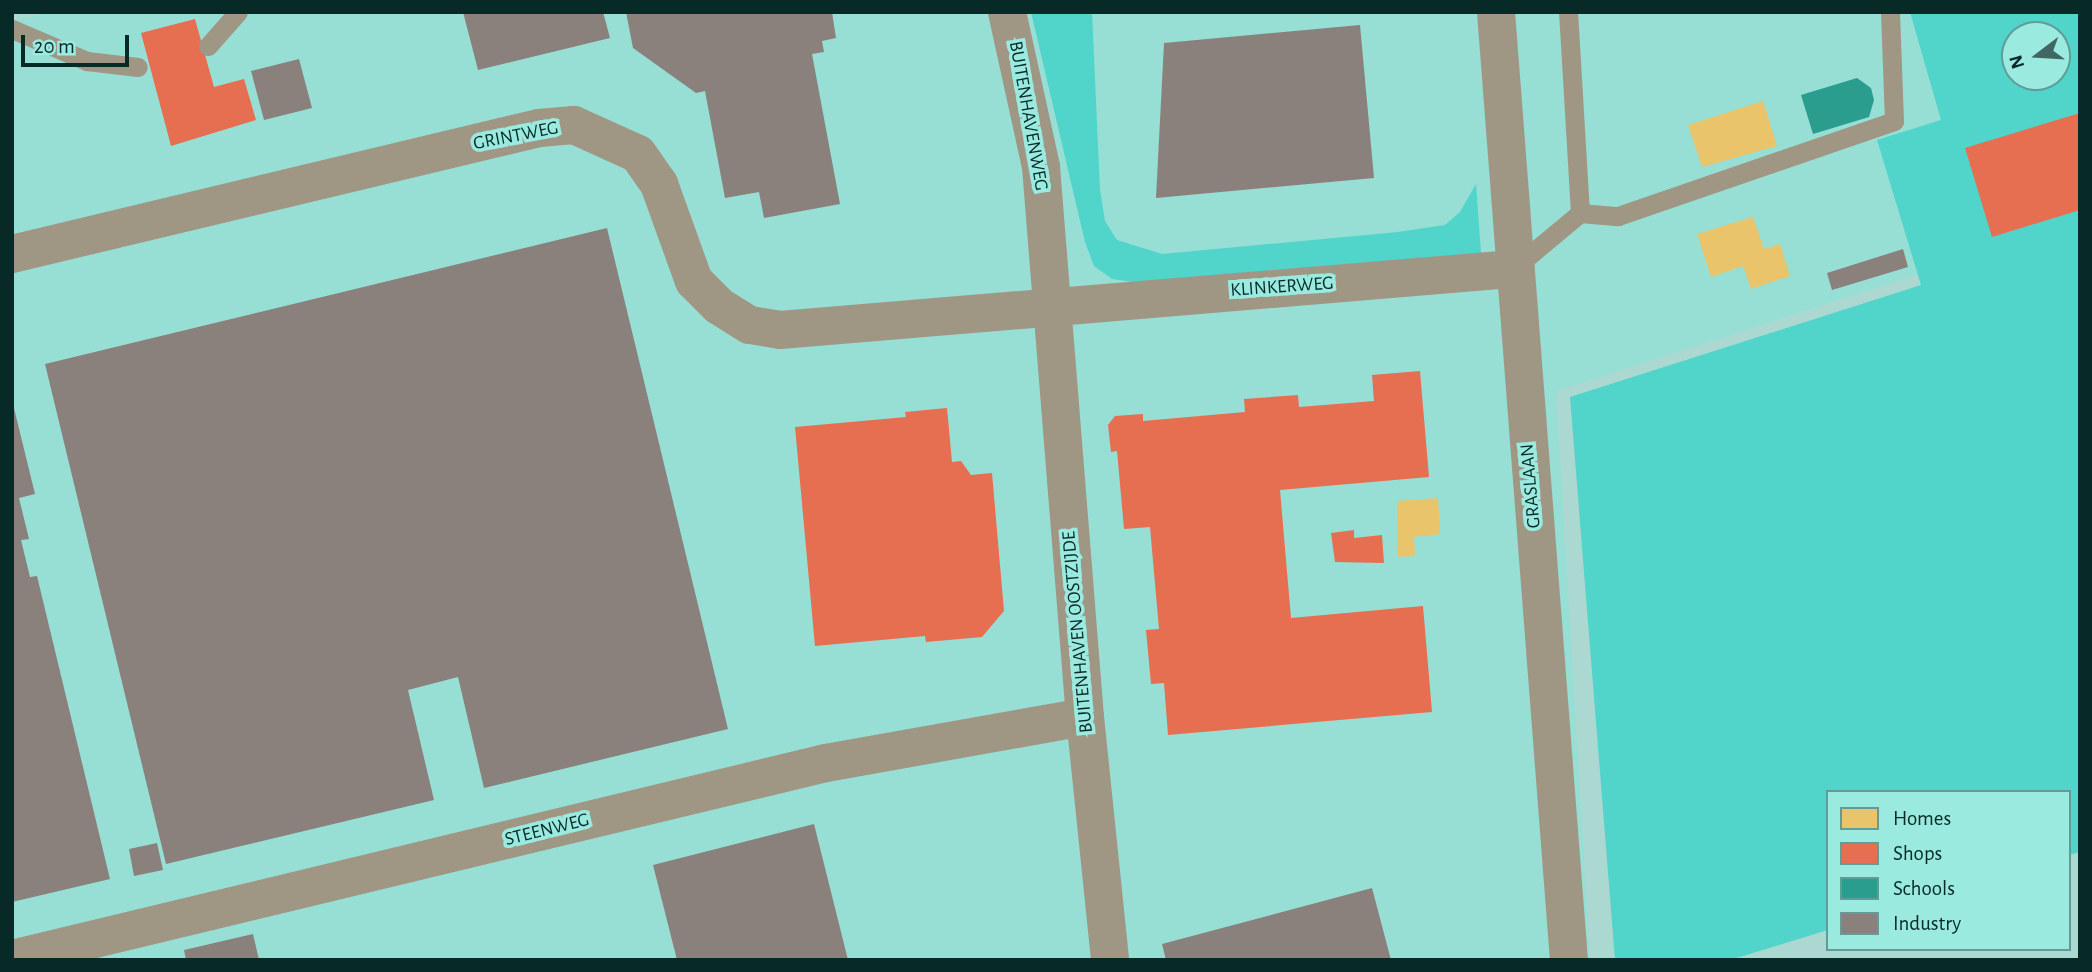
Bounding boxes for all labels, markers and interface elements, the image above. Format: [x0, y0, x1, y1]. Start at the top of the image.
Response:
scale bar [24, 21, 133, 65]
north arrow [2001, 21, 2071, 91]
text: 20 m [34, 36, 75, 57]
street label: BUITENHAVENWEG [1004, 39, 1052, 193]
text: N [2006, 53, 2028, 71]
street label: GRINTWEG [471, 117, 561, 155]
street label: KLINKERWEG [1230, 272, 1334, 302]
street label: GRASLAAN [1516, 443, 1546, 529]
street label: BUITENHAVEN OOSTZIJDE [1058, 530, 1098, 734]
legend [1826, 790, 2071, 951]
text: Homes [1893, 808, 1951, 829]
street label: STEENWEG [502, 809, 592, 851]
text: Shops [1893, 843, 1942, 864]
text: Schools [1893, 878, 1955, 899]
text: Industry [1893, 913, 1961, 934]

